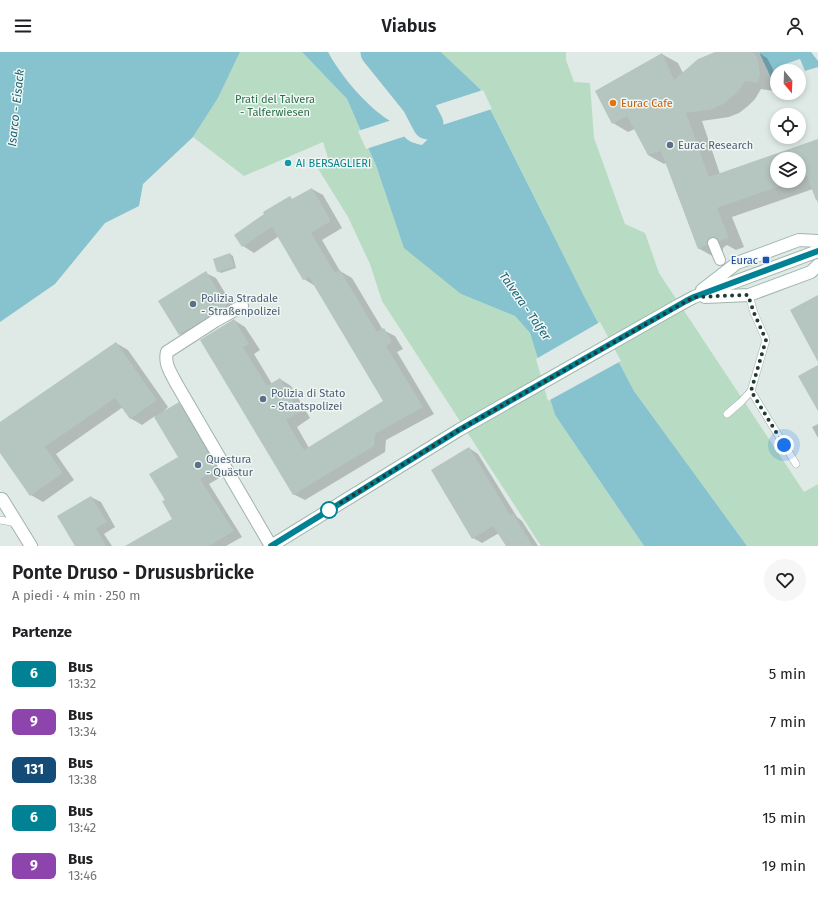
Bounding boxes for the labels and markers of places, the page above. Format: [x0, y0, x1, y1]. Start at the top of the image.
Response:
place label: Eurac Cafe [621, 97, 673, 110]
marker: Eurac Cafe [608, 98, 618, 108]
place label: Eurac Research [678, 139, 753, 152]
marker: Eurac Research [665, 140, 675, 150]
place label: AI BERSAGLIERI [296, 157, 371, 170]
marker: AI BERSAGLIERI [283, 158, 293, 168]
place label: Eurac [731, 254, 758, 267]
marker: Eurac [761, 255, 771, 265]
place label: Polizia Stradale - Straßenpolizei [201, 292, 280, 318]
marker: Polizia Stradale - Straßenpolizei [188, 299, 198, 309]
place label: Polizia di Stato - Staatspolizei [271, 387, 345, 413]
marker: Polizia di Stato - Staatspolizei [258, 394, 268, 404]
place label: Questura - Quästur [206, 453, 254, 479]
marker: Questura - Quästur [193, 460, 203, 470]
unlabelled marker [320, 501, 338, 519]

